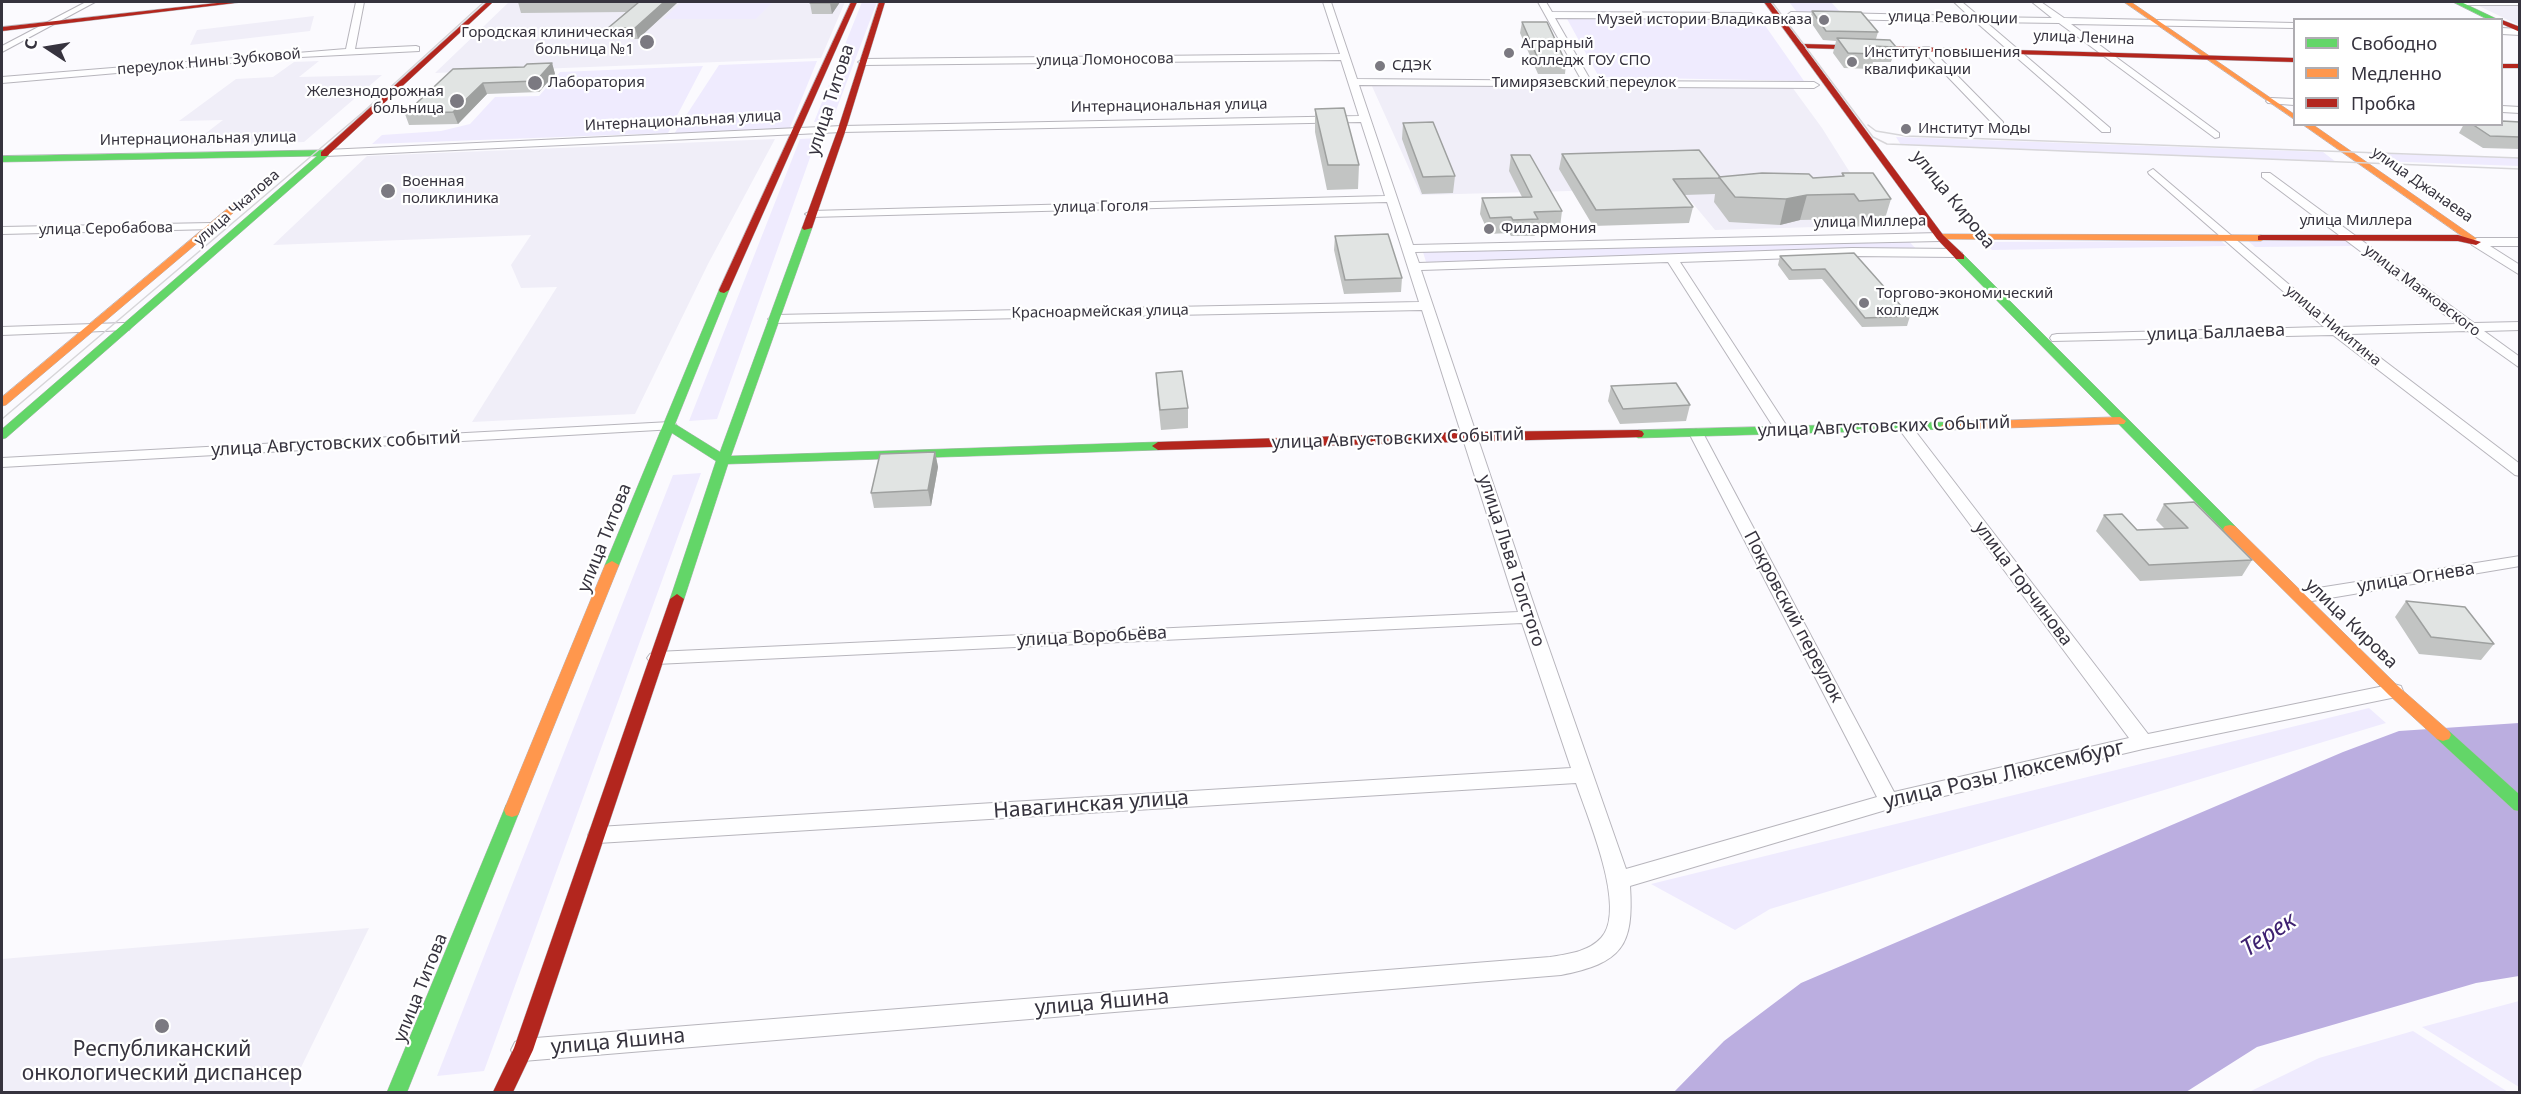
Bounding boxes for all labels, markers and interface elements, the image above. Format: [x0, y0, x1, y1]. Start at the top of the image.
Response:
street label: улица Революции [1888, 8, 2018, 28]
place label: Музей истории Владикавказа [1596, 11, 1812, 29]
marker: Музей истории Владикавказа [1817, 13, 1831, 27]
north arrow [18, 18, 78, 78]
legend [2293, 18, 2503, 126]
place label: Городская клиническая больница №1 [461, 24, 634, 59]
street label: улица Ленина [2033, 27, 2135, 49]
text: Свободно [2351, 31, 2437, 55]
marker: Городская клиническая больница №1 [638, 33, 656, 51]
place label: Аграрный колледж ГОУ СПО [1521, 35, 1651, 70]
text: С [19, 37, 42, 52]
street label: улица Титова [803, 42, 859, 158]
place label: Институт повышения квалификации [1864, 44, 2020, 79]
street label: переулок Нины Зубковой [116, 45, 302, 79]
marker: Аграрный колледж ГОУ СПО [1502, 46, 1516, 60]
street label: улица Ломоносова [1036, 50, 1174, 70]
marker: Институт повышения квалификации [1845, 55, 1859, 69]
place label: СДЭК [1392, 57, 1432, 75]
marker: СДЭК [1373, 59, 1387, 73]
text: Медленно [2351, 61, 2442, 85]
marker: Лаборатория [526, 74, 544, 92]
place label: Лаборатория [548, 74, 645, 92]
street label: Тимирязевский переулок [1492, 74, 1676, 92]
place label: Железнодорожная больница [307, 83, 444, 118]
text: Пробка [2351, 91, 2416, 115]
marker: Железнодорожная больница [448, 92, 466, 110]
street label: Интернациональная улица [1070, 95, 1268, 117]
street label: Интернациональная улица [584, 107, 782, 135]
place label: Институт Моды [1918, 120, 2031, 138]
marker: Институт Моды [1899, 122, 1913, 136]
street label: Интернациональная улица [99, 128, 297, 150]
street label: улица Джанаева [2368, 143, 2476, 227]
street label: улица Кирова [1907, 147, 1999, 253]
street label: улица Чкалова [191, 166, 283, 250]
place label: Военная поликлиника [402, 173, 499, 208]
marker: Военная поликлиника [379, 182, 397, 200]
street label: улица Гоголя [1053, 197, 1149, 217]
street label: улица Миллера [1814, 212, 1926, 232]
street label: улица Миллера [2300, 212, 2412, 230]
street label: улица Серобабова [39, 219, 173, 239]
place label: Филармония [1501, 220, 1596, 238]
marker: Филармония [1482, 222, 1496, 236]
street label: улица Маяковского [2360, 241, 2484, 341]
street label: улица Никитина [2281, 282, 2385, 370]
place label: Торгово-экономический колледж [1876, 285, 2053, 320]
marker: Торгово-экономический колледж [1857, 296, 1871, 310]
street label: Красноармейская улица [1011, 301, 1189, 323]
street label: улица Баллаева [2147, 320, 2285, 346]
street label: улица Августовских Событий [1757, 412, 2011, 442]
street label: улица Августовских Событий [1271, 424, 1525, 454]
street label: улица Августовских событий [211, 427, 461, 461]
street label: улица Льва Толстого [1473, 472, 1549, 650]
street label: улица Титова [573, 480, 637, 596]
street label: улица Торчинова [1969, 518, 2077, 650]
street label: Покровский переулок [1739, 528, 1847, 706]
street label: улица Огнева [2356, 558, 2476, 598]
street label: улица Кирова [2300, 575, 2402, 673]
street label: улица Воробьёва [1016, 622, 1168, 652]
street label: улица Розы Люксембург [1881, 735, 2127, 815]
street label: Навагинская улица [992, 786, 1190, 824]
water label: Терек [2236, 907, 2302, 963]
street label: улица Титова [389, 930, 453, 1046]
street label: улица Яшина [1034, 985, 1170, 1021]
marker: Республиканский онкологический диспансер [153, 1017, 171, 1035]
street label: улица Яшина [550, 1024, 686, 1060]
place label: Республиканский онкологический диспансер [22, 1037, 302, 1087]

